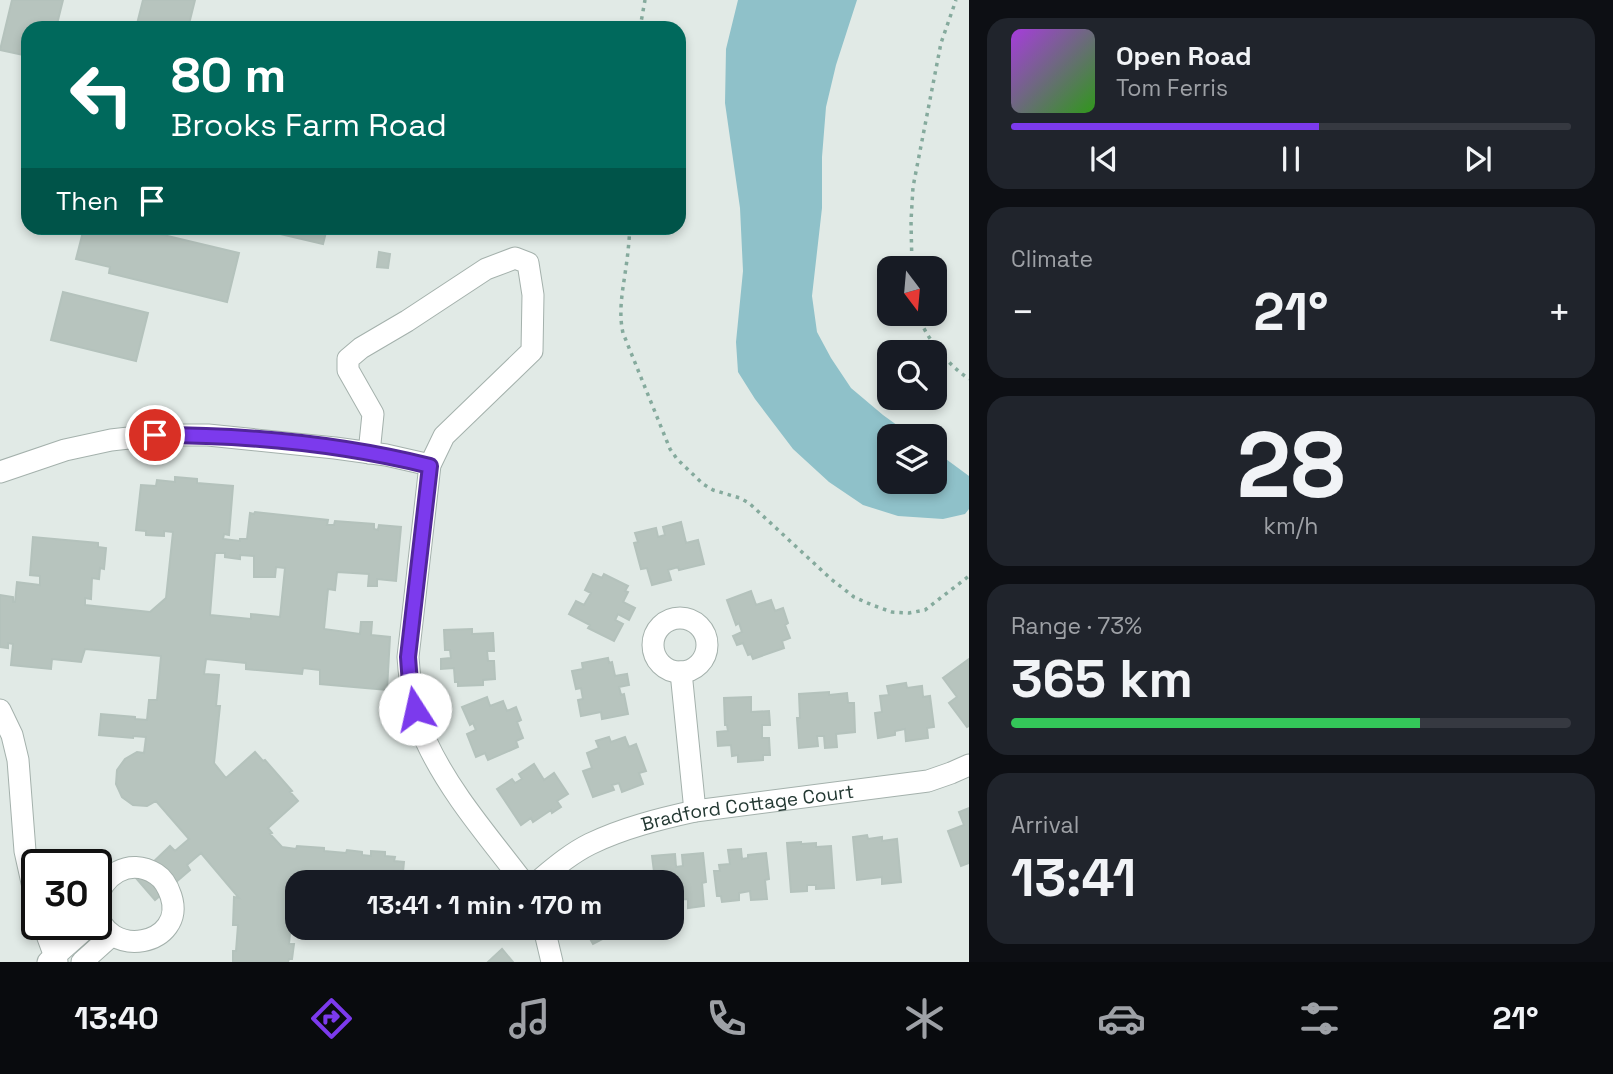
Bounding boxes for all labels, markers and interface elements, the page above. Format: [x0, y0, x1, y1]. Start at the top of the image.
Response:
text: Open Road [1116, 39, 1252, 73]
text: 80 m [171, 44, 286, 106]
icon: left [56, 49, 147, 140]
text: Tom Ferris [1116, 73, 1228, 103]
text: Brooks Farm Road [171, 105, 447, 145]
icon: previous [1085, 140, 1123, 178]
icon: pause [1272, 140, 1310, 178]
icon: next [1459, 140, 1497, 178]
icon: arrive [133, 182, 171, 220]
text: Then [56, 184, 119, 218]
text: Climate [1011, 244, 1093, 274]
north arrow [877, 256, 947, 326]
map controls [877, 256, 947, 494]
text: 21° [1254, 279, 1328, 345]
text: − [1011, 288, 1035, 336]
text: + [1547, 288, 1571, 336]
button: search [877, 340, 947, 410]
pin [125, 405, 185, 465]
text: 28 [1237, 407, 1345, 524]
icon: arrive [136, 416, 174, 454]
button: layers [877, 424, 947, 494]
text: km/h [1264, 511, 1318, 541]
text: Range · 73% [1011, 611, 1142, 641]
text: 365 km [1011, 646, 1193, 712]
position arrow [378, 672, 452, 746]
street label: Bradford Cottage Court [638, 779, 855, 837]
text: Arrival [1011, 810, 1079, 840]
text: 13:41 [1011, 845, 1136, 911]
speed limit sign: 30 [21, 849, 112, 940]
text: 13:41 · 1 min · 170 m [367, 888, 602, 922]
icon: directions [307, 994, 356, 1043]
icon: music [505, 994, 554, 1043]
icon: phone [702, 994, 751, 1043]
icon: climate [900, 994, 949, 1043]
icon: car [1097, 994, 1146, 1043]
icon: filters [1295, 994, 1344, 1043]
text: 13:40 [74, 998, 159, 1038]
text: 21° [1493, 998, 1539, 1038]

